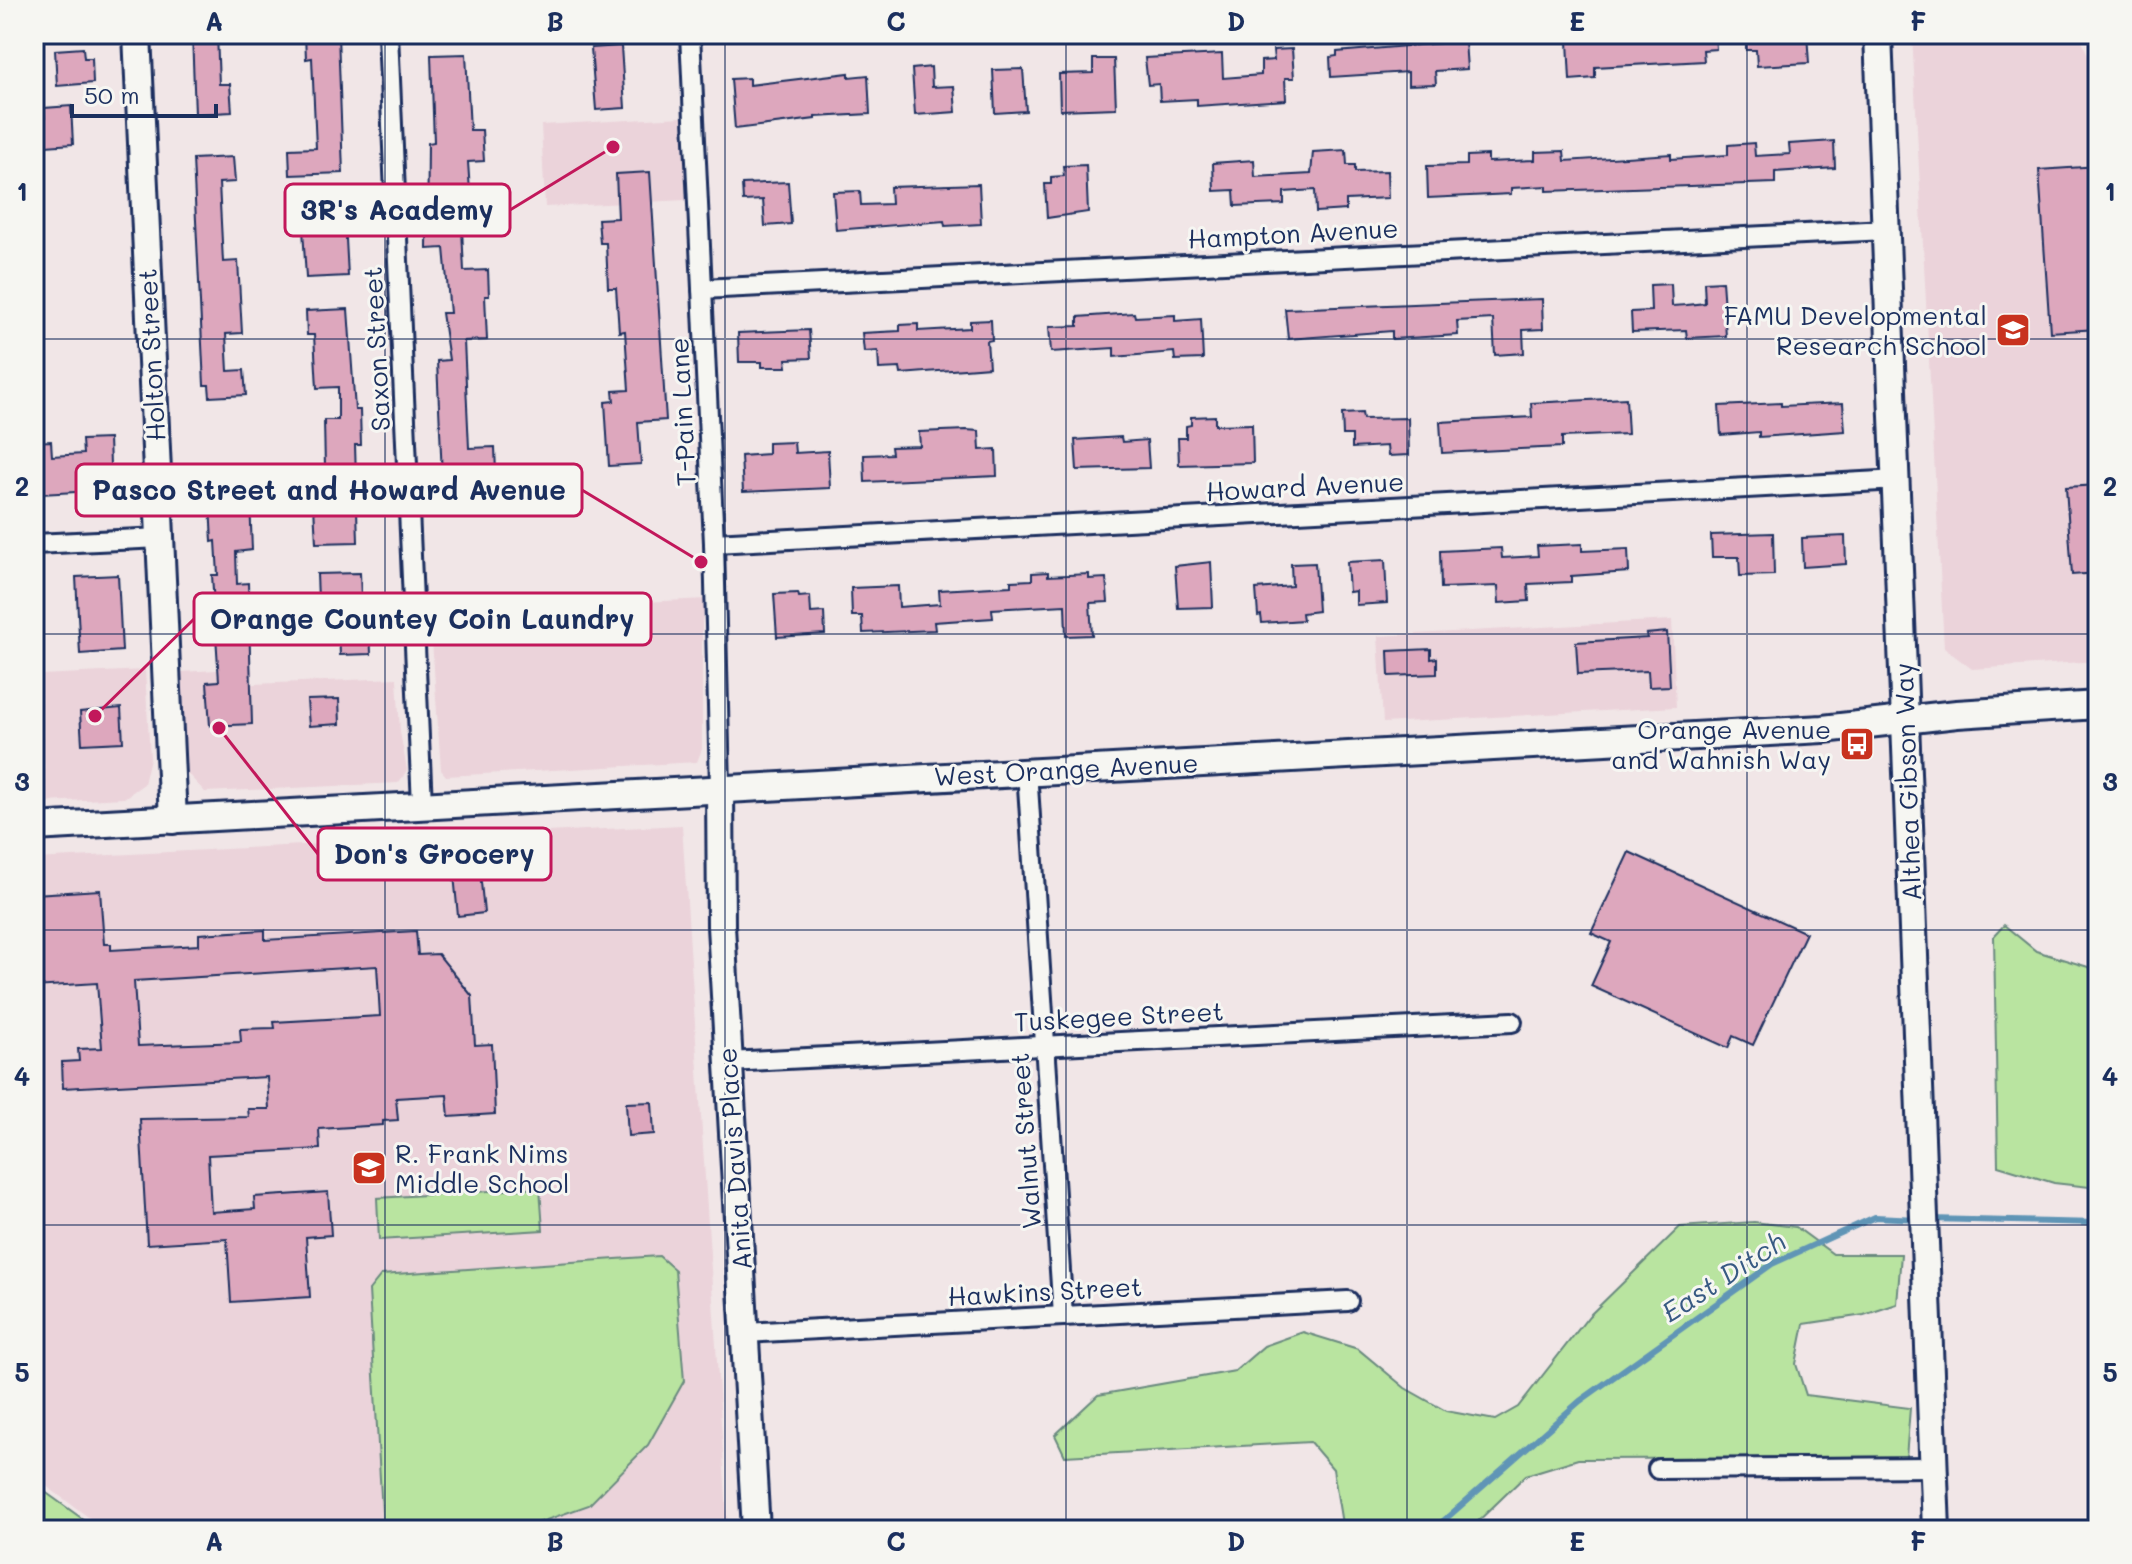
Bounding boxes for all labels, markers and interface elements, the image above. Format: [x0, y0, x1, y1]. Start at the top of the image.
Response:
text: A [205, 4, 223, 38]
text: B [546, 4, 564, 38]
text: C [886, 4, 906, 38]
text: D [1227, 4, 1245, 38]
text: E [1569, 4, 1585, 38]
text: F [1910, 4, 1926, 38]
scale bar [72, 68, 216, 118]
text: 50 m [84, 79, 140, 110]
text: 1 [16, 174, 28, 208]
text: 1 [2104, 174, 2116, 208]
callout: 3R's Academy [285, 184, 510, 236]
text: 3R's Academy [300, 191, 494, 228]
street label: Hampton Avenue [1187, 211, 1399, 255]
street label: Saxon Street [355, 266, 397, 432]
street label: Holton Street [130, 268, 172, 442]
place label: FAMU Developmental Research School [1724, 298, 1987, 362]
school or university icon: FAMU Developmental Research School [1994, 311, 2032, 349]
street label: T-Pain Lane [661, 337, 703, 487]
callout: Pasco Street and Howard Avenue [76, 464, 582, 516]
street label: Howard Avenue [1205, 464, 1405, 508]
text: 2 [15, 469, 29, 503]
text: 2 [2103, 469, 2117, 503]
text: Pasco Street and Howard Avenue [92, 471, 566, 507]
callout: Orange Countey Coin Laundry [194, 593, 651, 645]
text: Orange Countey Coin Laundry [210, 600, 634, 637]
street label: Althea Gibson Way [1886, 662, 1928, 902]
place label: Orange Avenue and Wahnish Way [1611, 712, 1831, 776]
bus stop icon: Orange Avenue and Wahnish Way [1838, 725, 1876, 763]
street label: West Orange Avenue [933, 745, 1199, 793]
text: 3 [14, 764, 30, 798]
text: 3 [2102, 764, 2118, 798]
callout: Don's Grocery [318, 828, 551, 880]
text: Don's Grocery [333, 835, 535, 872]
street label: Tuskegee Street [1013, 994, 1225, 1038]
street label: Anita Davis Place [709, 1047, 759, 1271]
street label: Walnut Street [1002, 1052, 1048, 1230]
text: 4 [14, 1059, 30, 1093]
text: 4 [2102, 1059, 2118, 1093]
place label: R. Frank Nims Middle School [395, 1136, 570, 1200]
school or university icon: R. Frank Nims Middle School [350, 1149, 388, 1187]
water label: East Ditch [1654, 1223, 1792, 1329]
street label: Hawkins Street [947, 1269, 1143, 1313]
text: 5 [14, 1355, 30, 1389]
text: 5 [2102, 1355, 2118, 1389]
text: A [205, 1524, 223, 1558]
text: B [546, 1524, 564, 1558]
text: C [886, 1524, 906, 1558]
text: D [1227, 1524, 1245, 1558]
text: E [1569, 1524, 1585, 1558]
text: F [1910, 1524, 1926, 1558]

